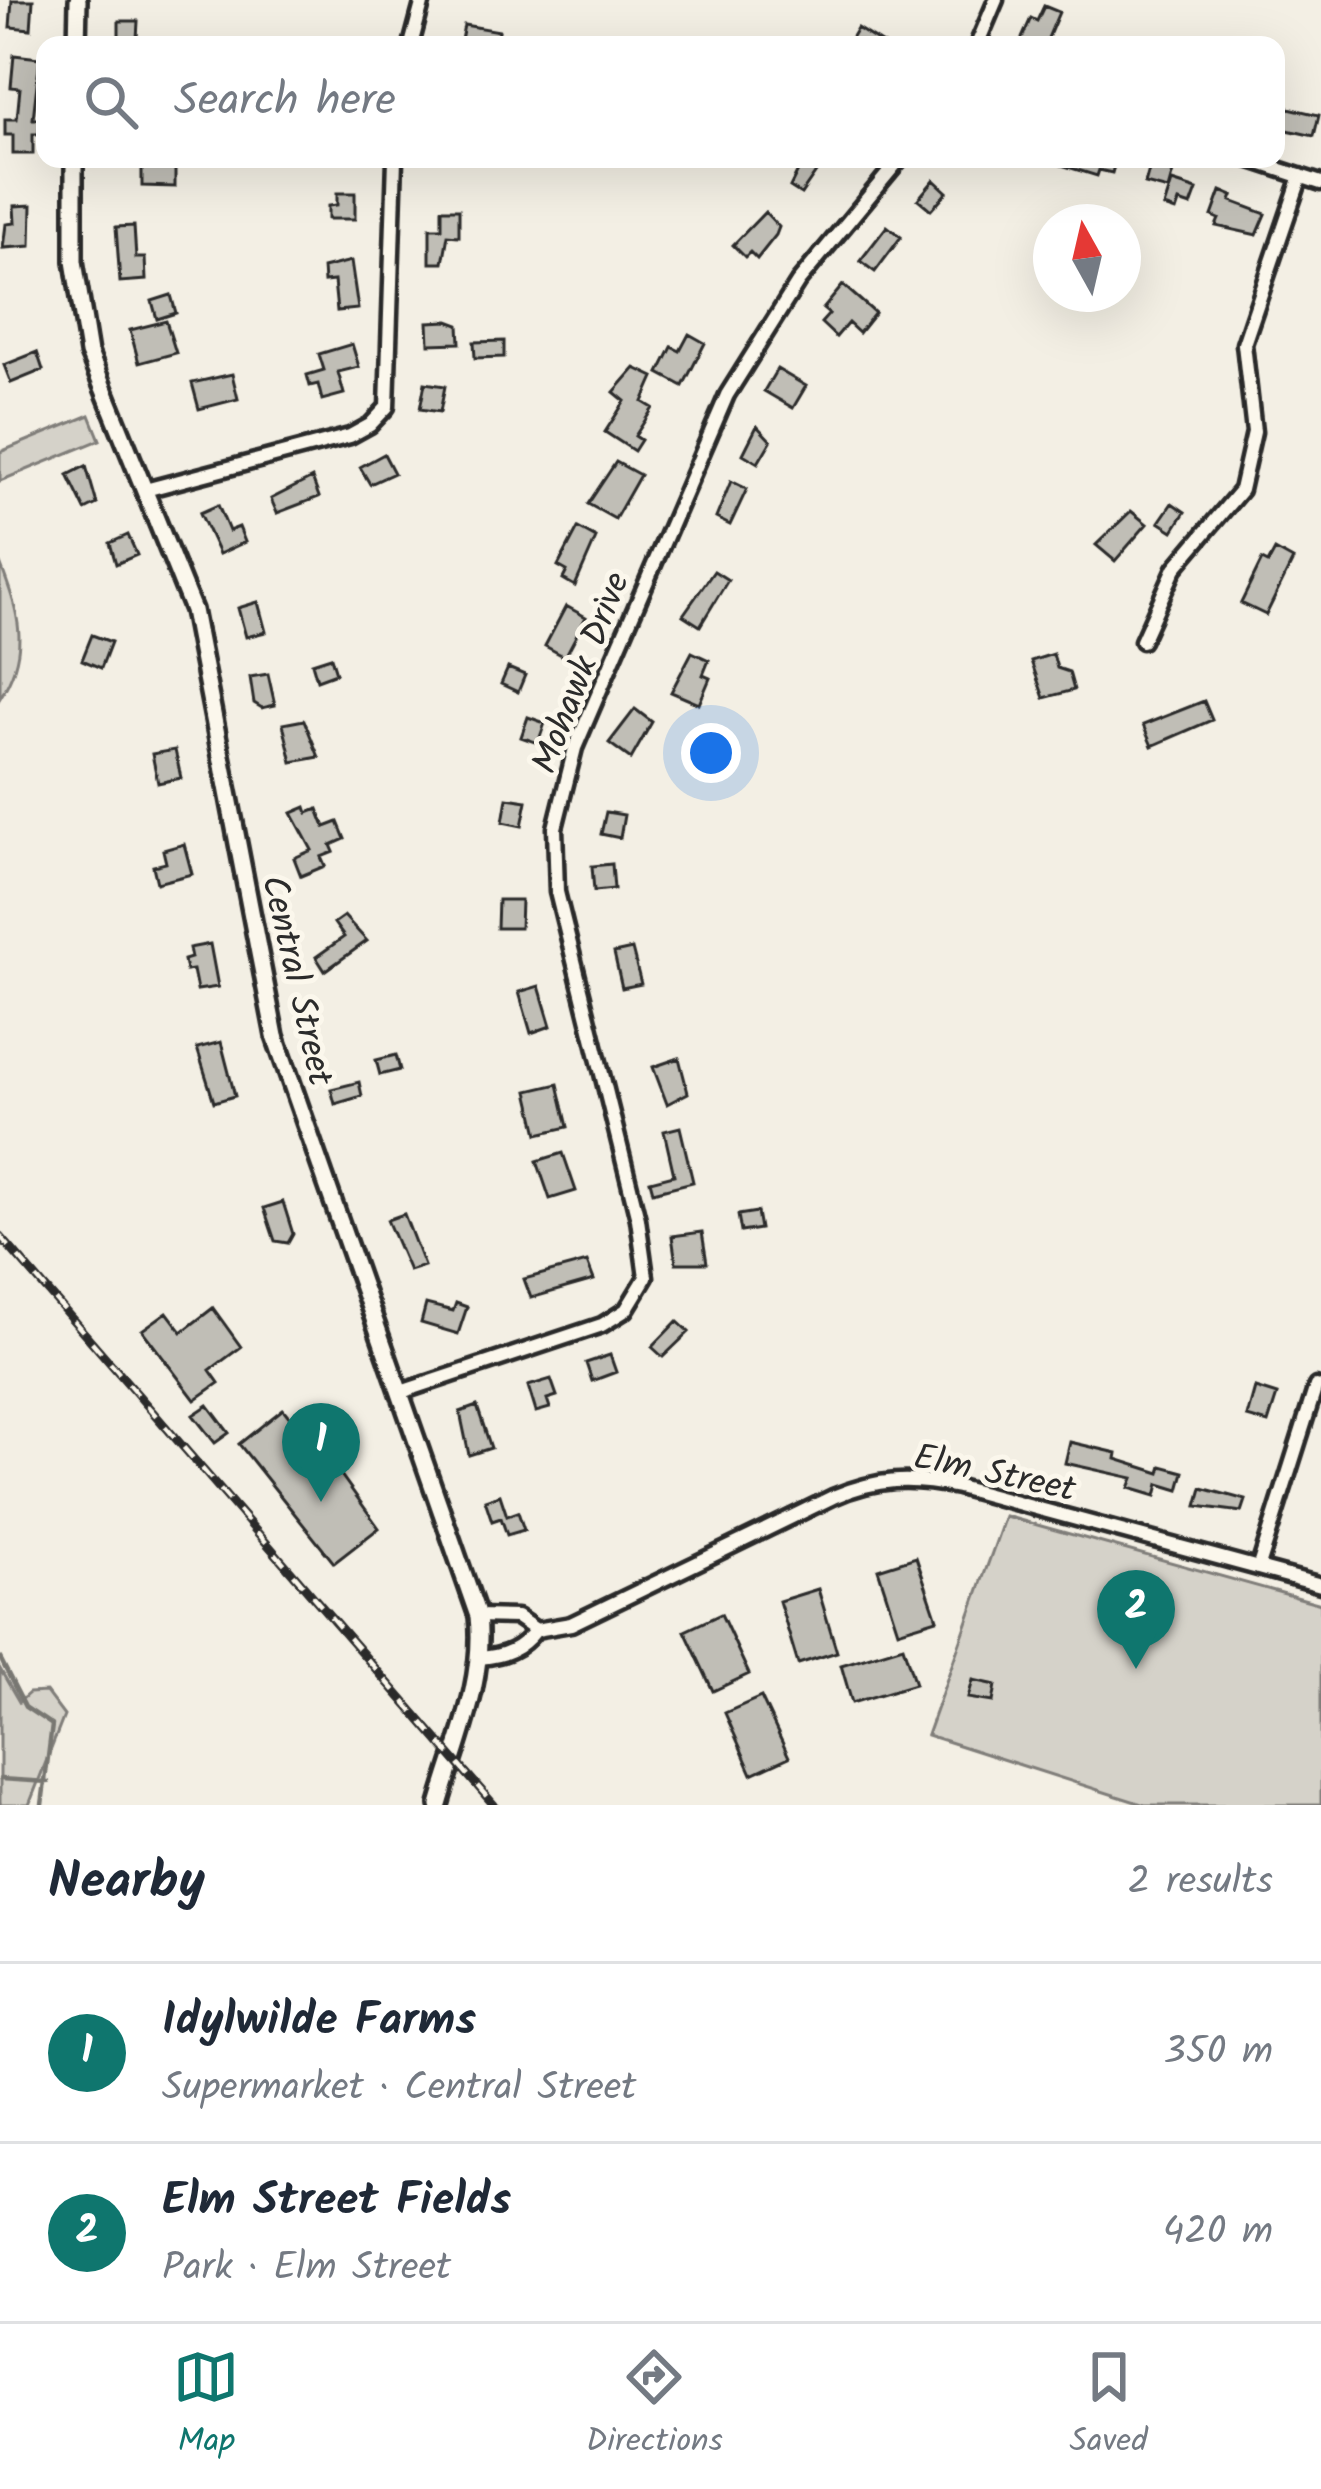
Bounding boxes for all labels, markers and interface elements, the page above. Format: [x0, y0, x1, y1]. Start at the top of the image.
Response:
search box [36, 36, 1285, 168]
text: Search here [174, 66, 396, 138]
icon: search [78, 69, 144, 135]
north arrow [1033, 204, 1141, 312]
street label: Mohawk Drive [518, 564, 647, 782]
your location [681, 723, 741, 783]
street label: Central Street [244, 870, 348, 1093]
pin: 1 [282, 1403, 360, 1502]
street label: Elm Street [908, 1429, 1082, 1520]
pin: 2 [1097, 1570, 1175, 1669]
text: Nearby [48, 1843, 205, 1924]
text: 2 results [1128, 1852, 1273, 1914]
text: Idylwilde Farms [162, 1986, 476, 2058]
text: 1 [81, 2022, 93, 2084]
text: 350 m [1164, 2022, 1273, 2084]
text: Supermarket · Central Street [162, 2058, 636, 2120]
text: Elm Street Fields [162, 2166, 511, 2238]
text: 2 [76, 2202, 98, 2264]
text: 420 m [1163, 2202, 1273, 2264]
text: Park · Elm Street [162, 2238, 451, 2300]
tab: Map [173, 2344, 239, 2469]
tab: Directions [586, 2344, 723, 2469]
tab: Saved [1069, 2344, 1148, 2469]

